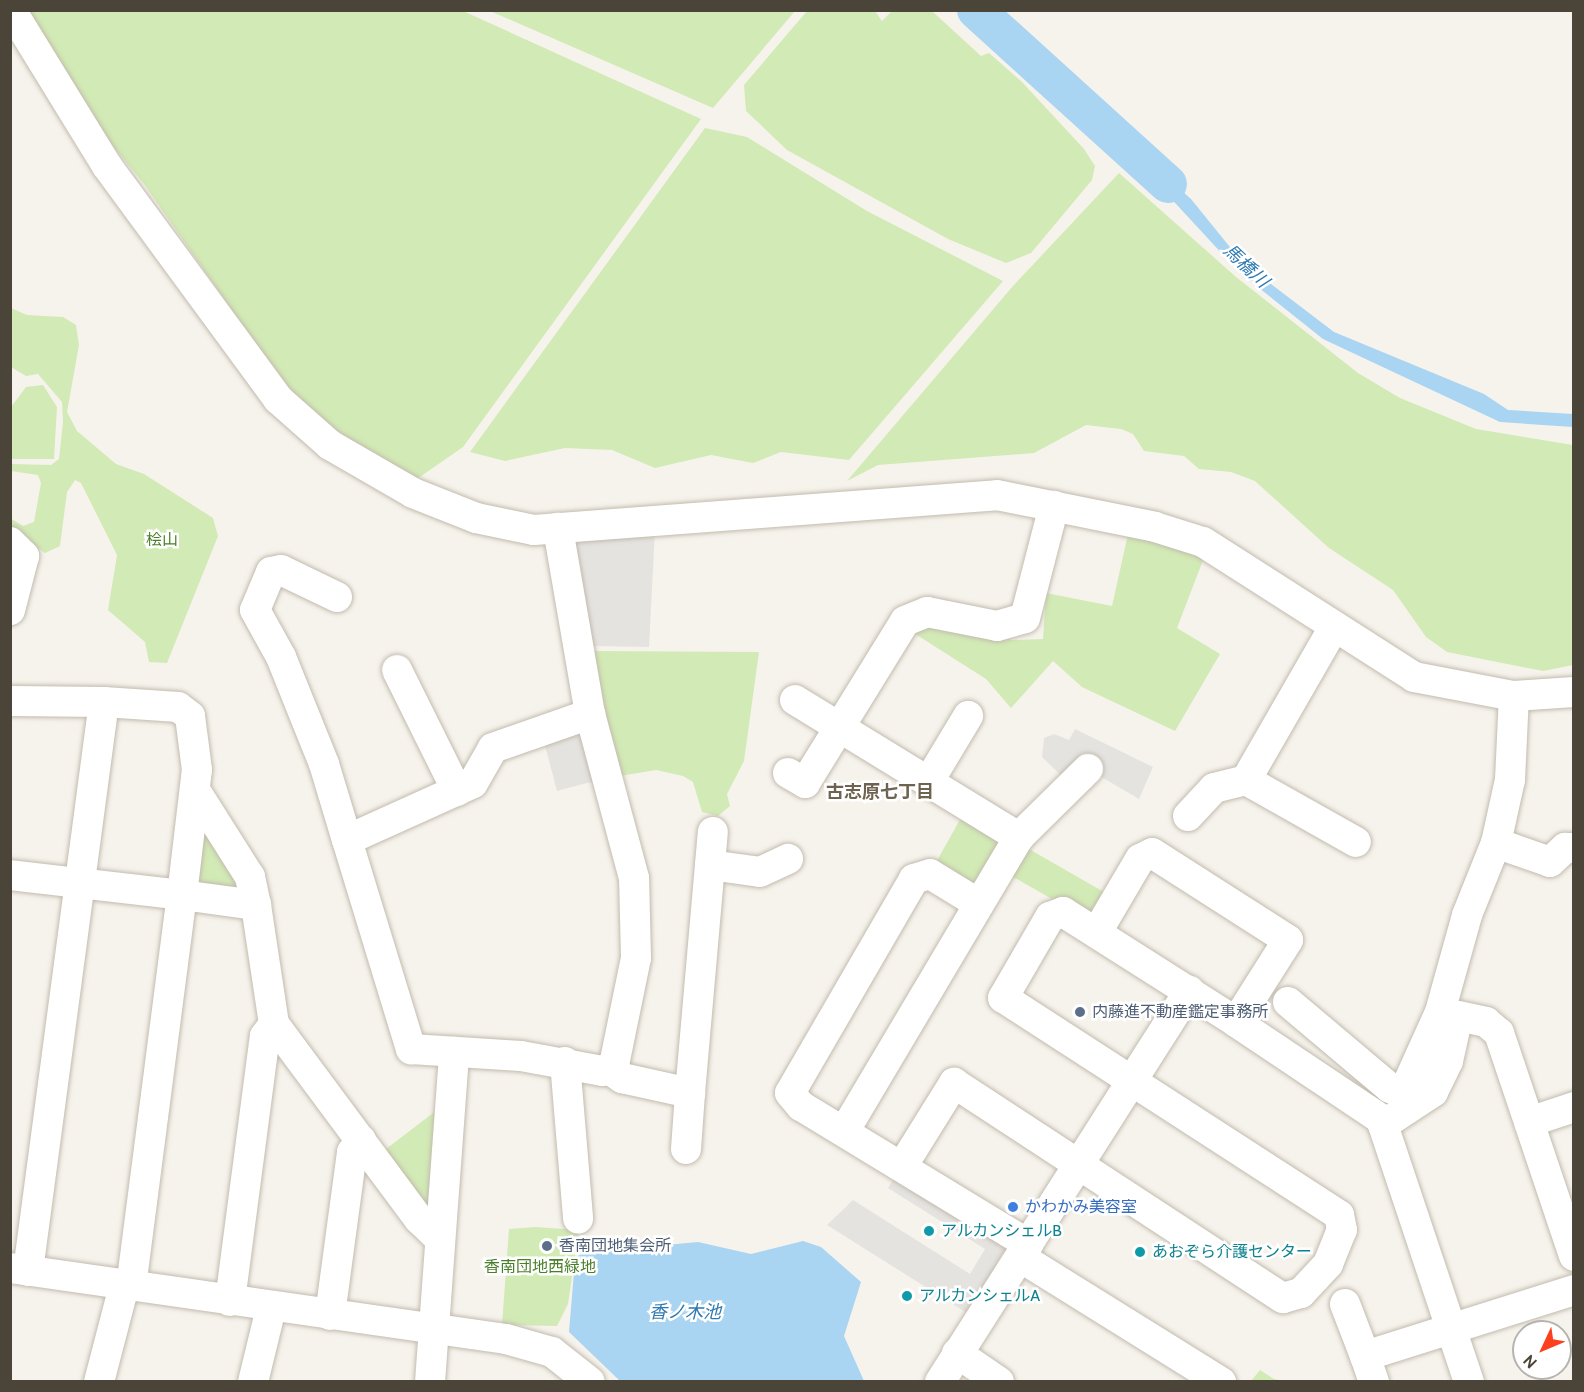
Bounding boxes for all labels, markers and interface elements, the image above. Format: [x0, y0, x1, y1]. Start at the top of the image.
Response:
water label: 馬橋川 [1219, 240, 1273, 292]
park label: 桧山 [146, 530, 178, 550]
district label: 古志原七丁目 [826, 781, 934, 803]
place label: 内藤進不動産鑑定事務所 [1092, 1002, 1268, 1022]
marker: 内藤進不動産鑑定事務所 [1073, 1005, 1087, 1019]
place label: かわかみ美容室 [1025, 1197, 1137, 1217]
marker: かわかみ美容室 [1006, 1200, 1020, 1214]
place label: アルカンシェルB [941, 1221, 1063, 1241]
marker: アルカンシェルB [922, 1224, 936, 1238]
place label: 香南団地集会所 [559, 1236, 671, 1256]
marker: 香南団地集会所 [540, 1239, 554, 1253]
place label: あおぞら介護センター [1152, 1242, 1312, 1262]
marker: あおぞら介護センター [1133, 1245, 1147, 1259]
park label: 香南団地西緑地 [484, 1257, 596, 1277]
place label: アルカンシェルA [919, 1286, 1041, 1306]
marker: アルカンシェルA [900, 1289, 914, 1303]
water label: 香ノ木池 [649, 1301, 721, 1323]
north arrow [1512, 1320, 1572, 1380]
text: N [1519, 1351, 1541, 1372]

